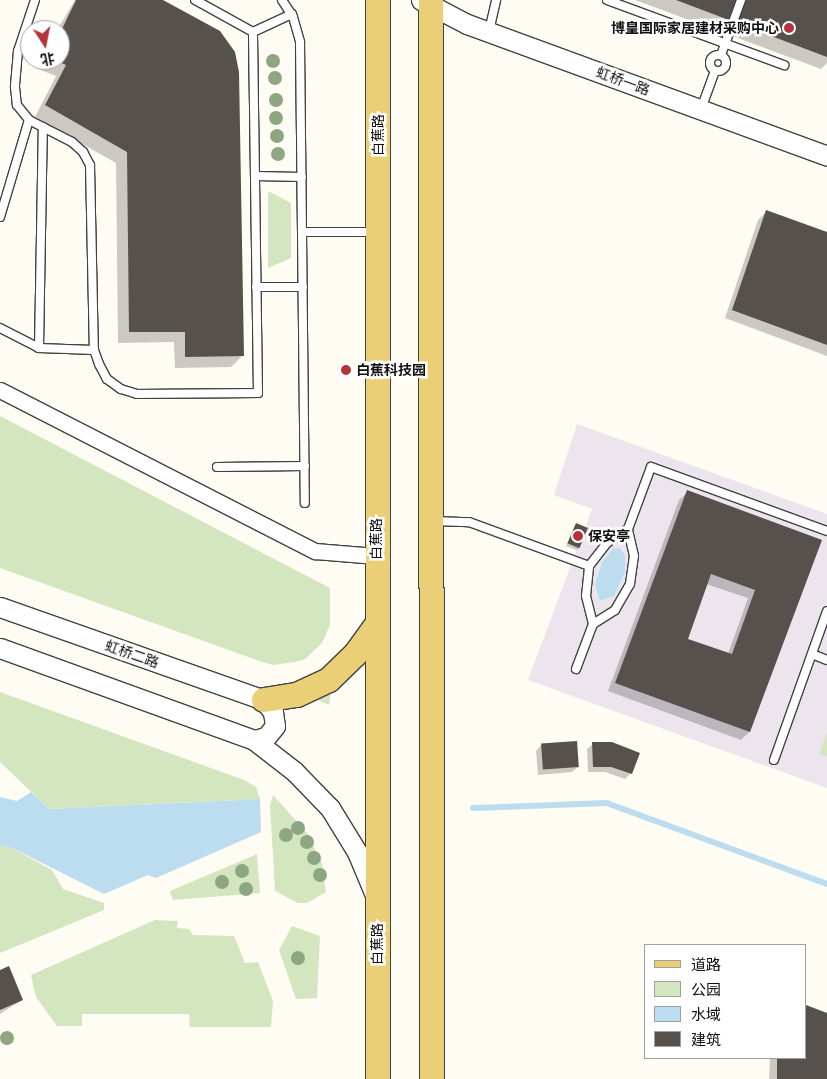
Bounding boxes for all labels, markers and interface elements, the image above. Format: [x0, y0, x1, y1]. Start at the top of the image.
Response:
north arrow [20, 20, 70, 70]
place label: 博皇国际家居建材采购中心 [611, 20, 779, 36]
marker: 博皇国际家居建材采购中心 [783, 22, 795, 34]
text: 北 [39, 48, 56, 70]
street label: 虹桥一路 [594, 64, 652, 98]
street label: 白蕉路 [370, 114, 386, 156]
place label: 白蕉科技园 [356, 362, 426, 378]
marker: 白蕉科技园 [340, 364, 352, 376]
street label: 白蕉路 [368, 518, 384, 560]
place label: 保安亭 [588, 528, 630, 544]
marker: 保安亭 [572, 530, 584, 542]
street label: 虹桥二路 [103, 637, 161, 671]
street label: 白蕉路 [369, 923, 385, 965]
legend [644, 944, 807, 1059]
text: 道路 [691, 954, 721, 975]
text: 公园 [691, 979, 721, 1000]
text: 水域 [691, 1004, 721, 1025]
text: 建筑 [691, 1029, 721, 1050]

